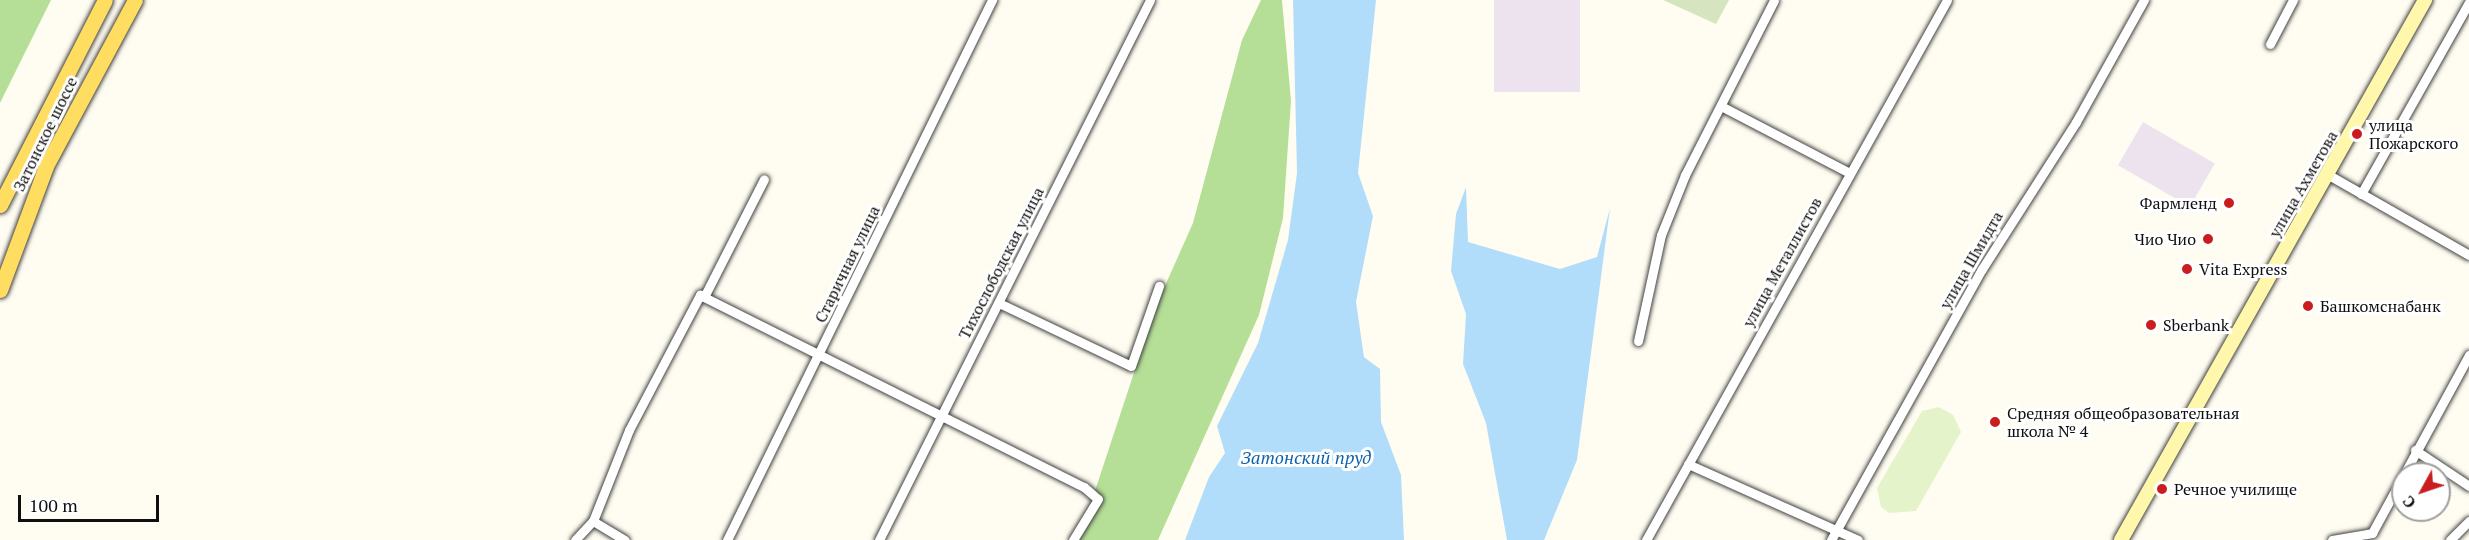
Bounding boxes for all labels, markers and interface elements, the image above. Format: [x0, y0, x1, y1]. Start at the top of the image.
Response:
street label: Затонское шоссе [9, 74, 81, 194]
place label: улица Пожарского [2369, 115, 2458, 153]
street label: улица Ахметова [2265, 127, 2341, 241]
marker: улица Пожарского [2350, 127, 2364, 141]
street label: Тихослободская улица [954, 184, 1048, 342]
place label: Фармленд [2140, 193, 2217, 213]
street label: улица Металлистов [1738, 194, 1826, 330]
marker: Фармленд [2222, 196, 2236, 210]
street label: Старичная улица [810, 202, 884, 326]
street label: улица Шмидта [1935, 208, 2007, 312]
place label: Чио Чио [2134, 229, 2196, 249]
marker: Чио Чио [2201, 232, 2215, 246]
place label: Vita Express [2199, 259, 2287, 279]
marker: Vita Express [2180, 262, 2194, 276]
place label: Башкомснабанк [2320, 296, 2441, 316]
marker: Башкомснабанк [2301, 299, 2315, 313]
place label: Sberbank [2163, 315, 2229, 335]
marker: Sberbank [2144, 318, 2158, 332]
place label: Средняя общеобразовательная школа № 4 [2007, 403, 2239, 441]
marker: Средняя общеобразовательная школа № 4 [1988, 415, 2002, 429]
water label: Затонский пруд [1241, 446, 1371, 468]
north arrow [2391, 462, 2451, 522]
place label: Речное училище [2174, 479, 2297, 499]
marker: Речное училище [2155, 482, 2169, 496]
scale bar [21, 483, 162, 521]
text: С [2397, 491, 2421, 513]
text: 100 m [29, 493, 78, 517]

